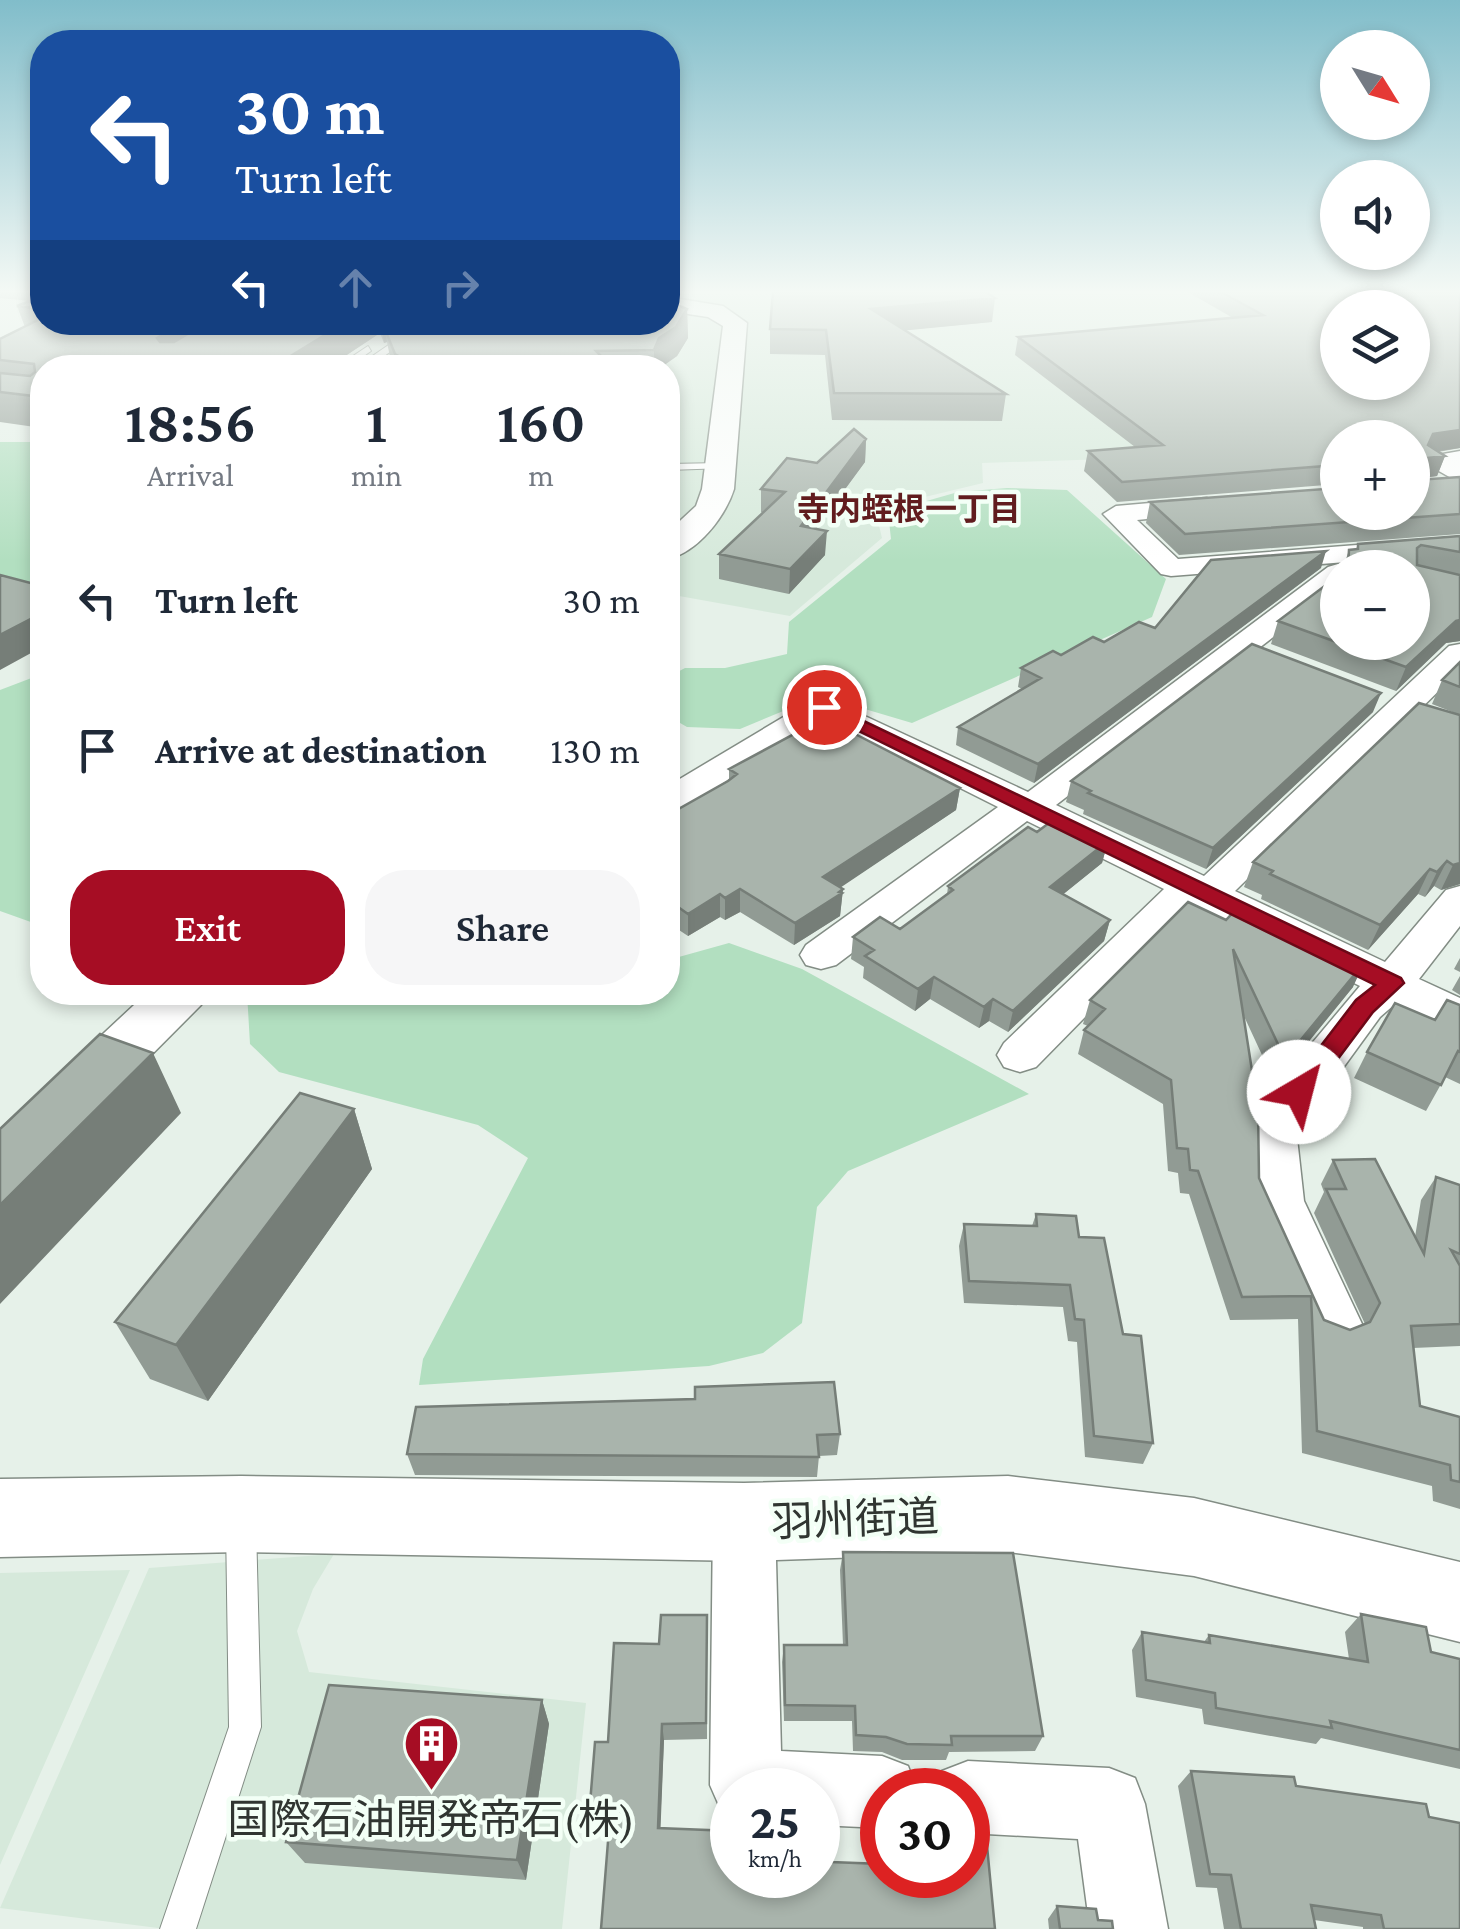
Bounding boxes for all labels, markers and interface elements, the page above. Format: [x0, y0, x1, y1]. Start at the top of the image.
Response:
north arrow [1320, 30, 1430, 140]
map controls [1320, 30, 1430, 660]
icon: left [70, 70, 200, 200]
text: 30 m [235, 71, 384, 149]
text: Turn left [235, 153, 392, 203]
button: sound [1320, 160, 1430, 270]
icon: left [223, 260, 278, 315]
icon: ahead [328, 260, 383, 315]
icon: right [433, 260, 488, 315]
button: layers [1320, 290, 1430, 400]
text: 18:56 [125, 388, 256, 455]
text: 1 [366, 388, 387, 455]
text: 160 [497, 388, 585, 455]
button: + [1320, 420, 1430, 530]
text: Arrival [147, 457, 234, 493]
text: min [351, 457, 402, 493]
text: m [528, 457, 554, 493]
district label: 寺内蛭根一丁目 [797, 491, 1021, 527]
button: − [1320, 550, 1430, 660]
icon: left [70, 573, 125, 628]
text: Turn left [155, 579, 298, 621]
text: 30 m [563, 579, 640, 621]
pin [782, 665, 867, 750]
icon: arrive [797, 680, 852, 735]
icon: arrive [70, 723, 125, 778]
text: Arrive at destination [155, 729, 487, 771]
text: 130 m [550, 729, 640, 771]
button: Exit [70, 870, 345, 985]
button: Share [365, 870, 640, 985]
position arrow [1247, 1040, 1351, 1144]
street label: 羽州街道 [770, 1493, 940, 1545]
building icon: 国際石油開発帝石(株) [401, 1714, 461, 1793]
speed limit sign: 30 [860, 1768, 990, 1898]
text: 25 [750, 1793, 800, 1849]
place label: 国際石油開発帝石(株) [227, 1796, 635, 1844]
text: km/h [748, 1845, 802, 1872]

